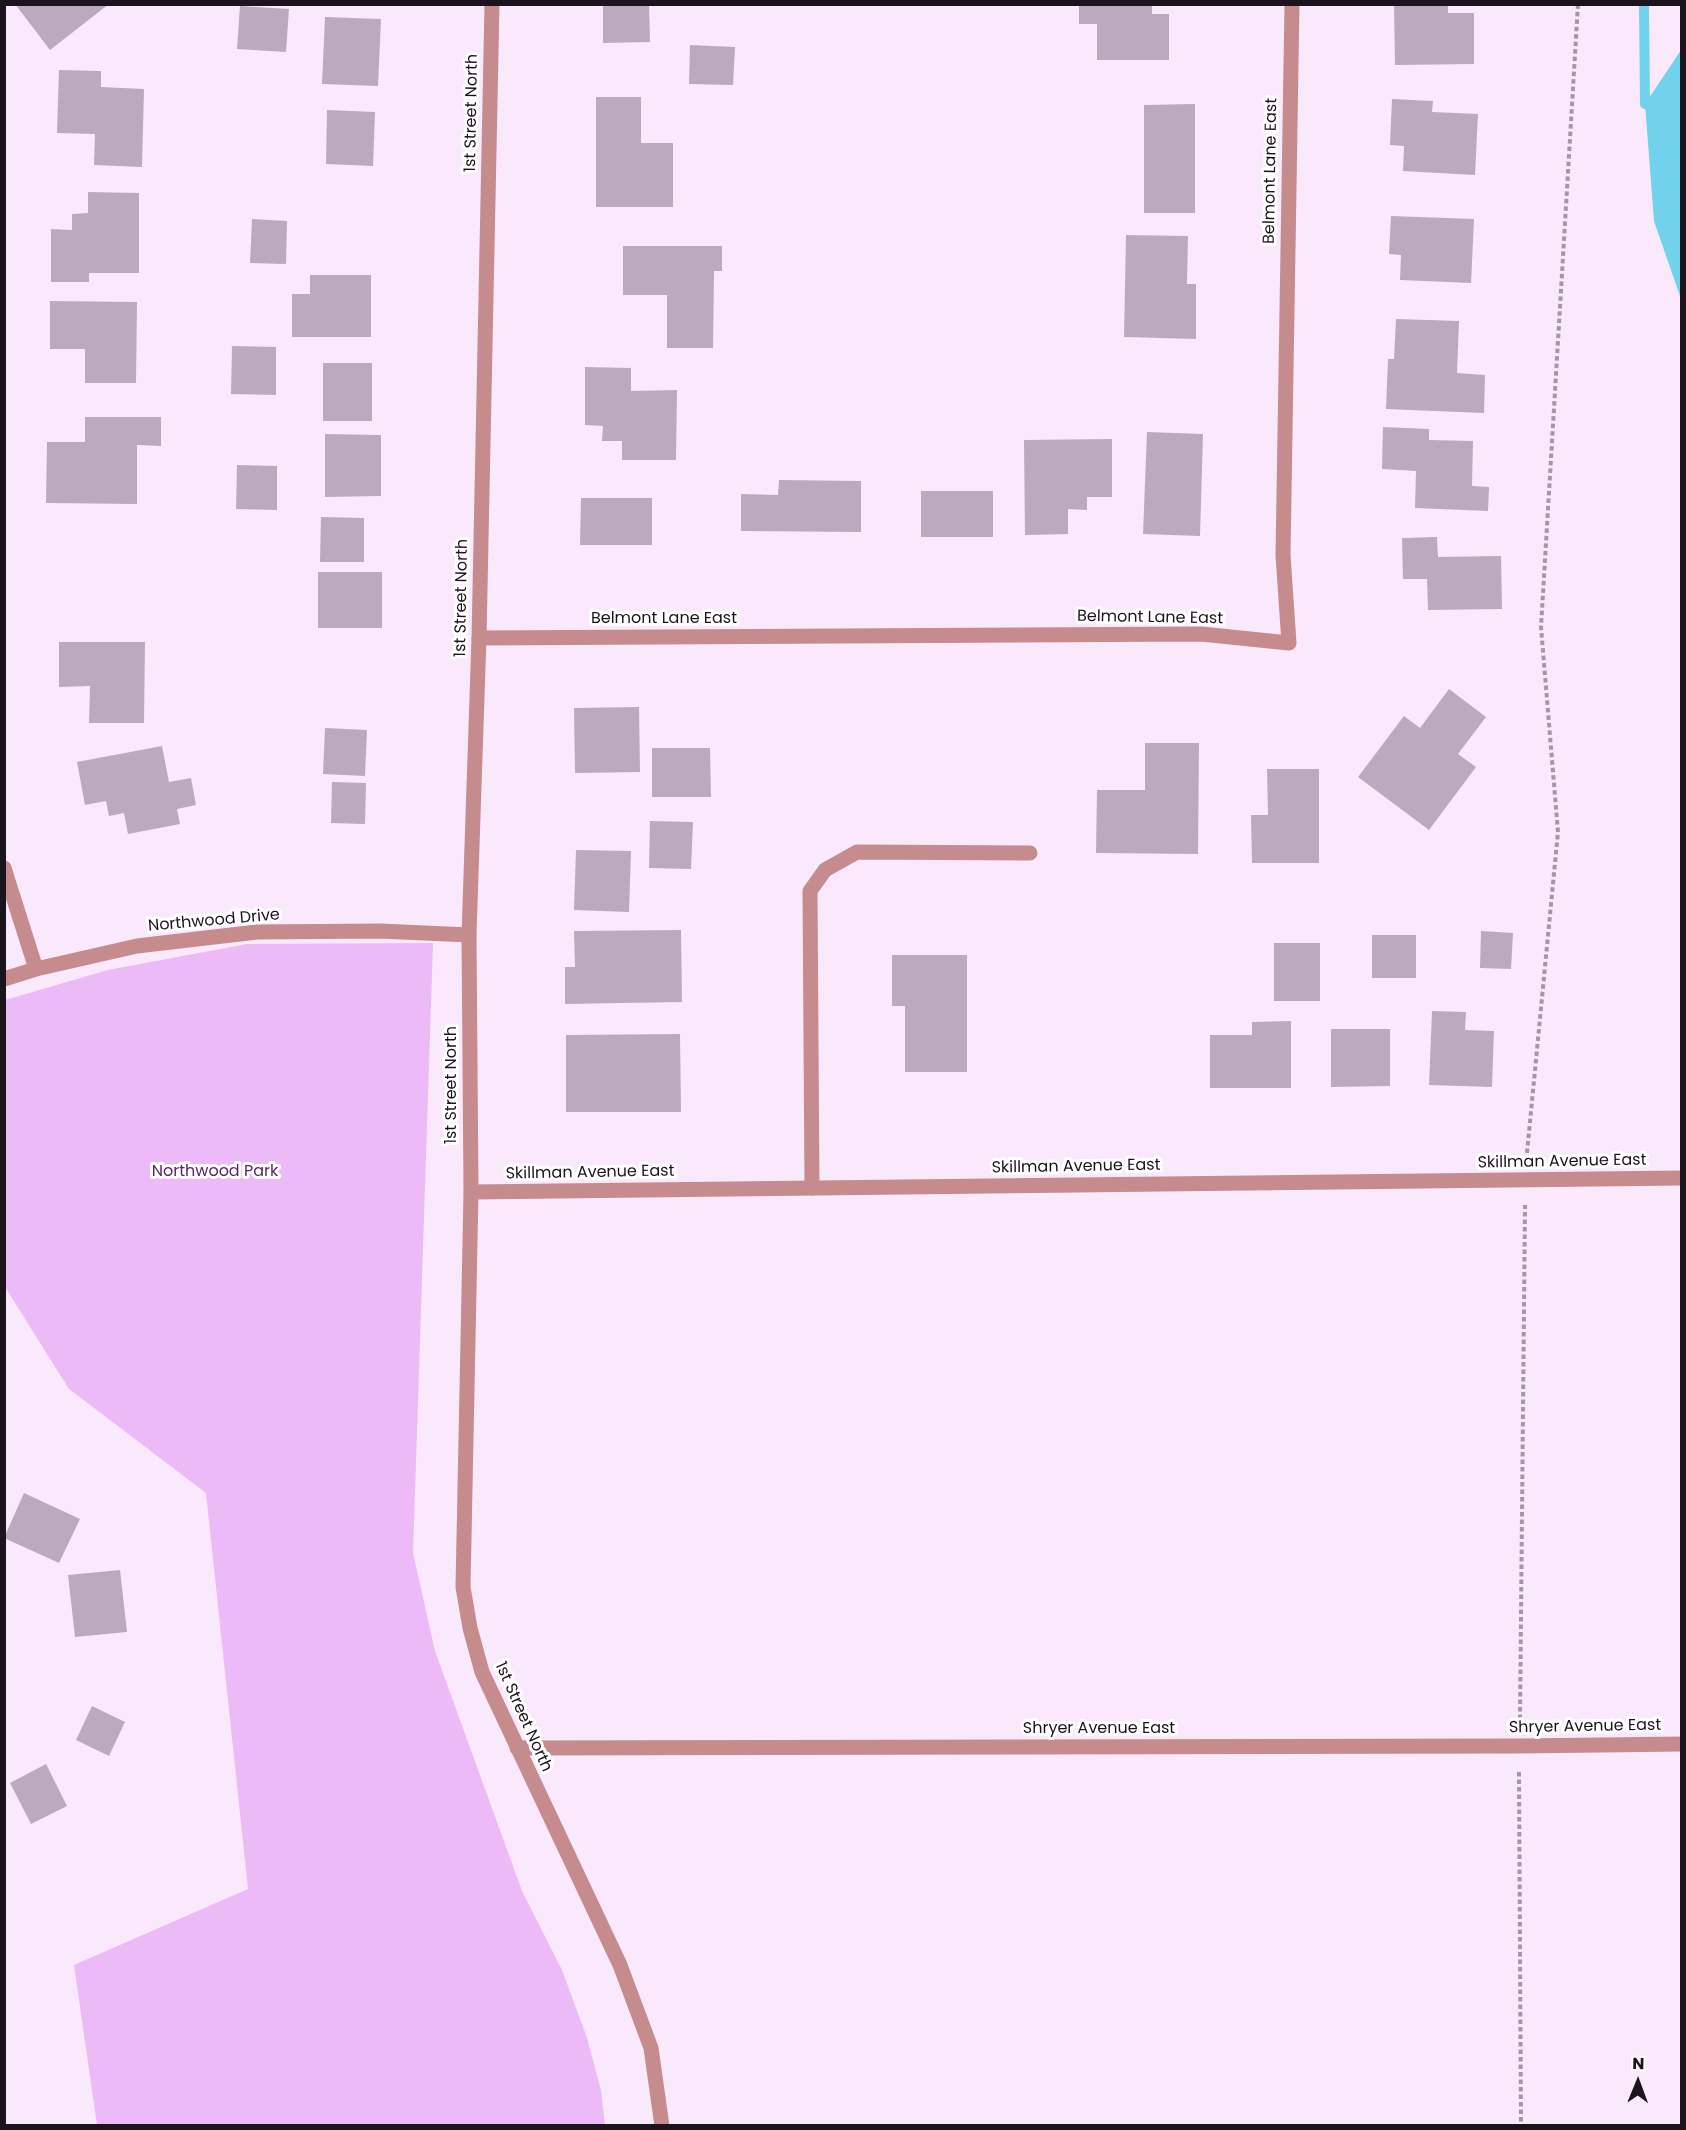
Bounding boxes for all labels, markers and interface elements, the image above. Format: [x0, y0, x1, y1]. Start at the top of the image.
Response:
street label: 1st Street North [461, 54, 483, 172]
street label: Belmont Lane East [1260, 98, 1282, 244]
street label: 1st Street North [451, 539, 473, 657]
street label: Belmont Lane East [1077, 607, 1223, 629]
street label: Belmont Lane East [591, 609, 737, 629]
street label: Northwood Drive [147, 906, 281, 936]
street label: 1st Street North [442, 1026, 462, 1144]
street label: Skillman Avenue East [1477, 1151, 1647, 1173]
street label: Skillman Avenue East [991, 1156, 1161, 1178]
park label: Northwood Park [152, 1162, 278, 1182]
street label: Skillman Avenue East [505, 1162, 675, 1184]
street label: 1st Street North [490, 1659, 556, 1775]
street label: Shryer Avenue East [1509, 1716, 1661, 1738]
street label: Shryer Avenue East [1023, 1719, 1175, 1739]
north arrow [1608, 2052, 1668, 2112]
text: N [1632, 2052, 1645, 2075]

